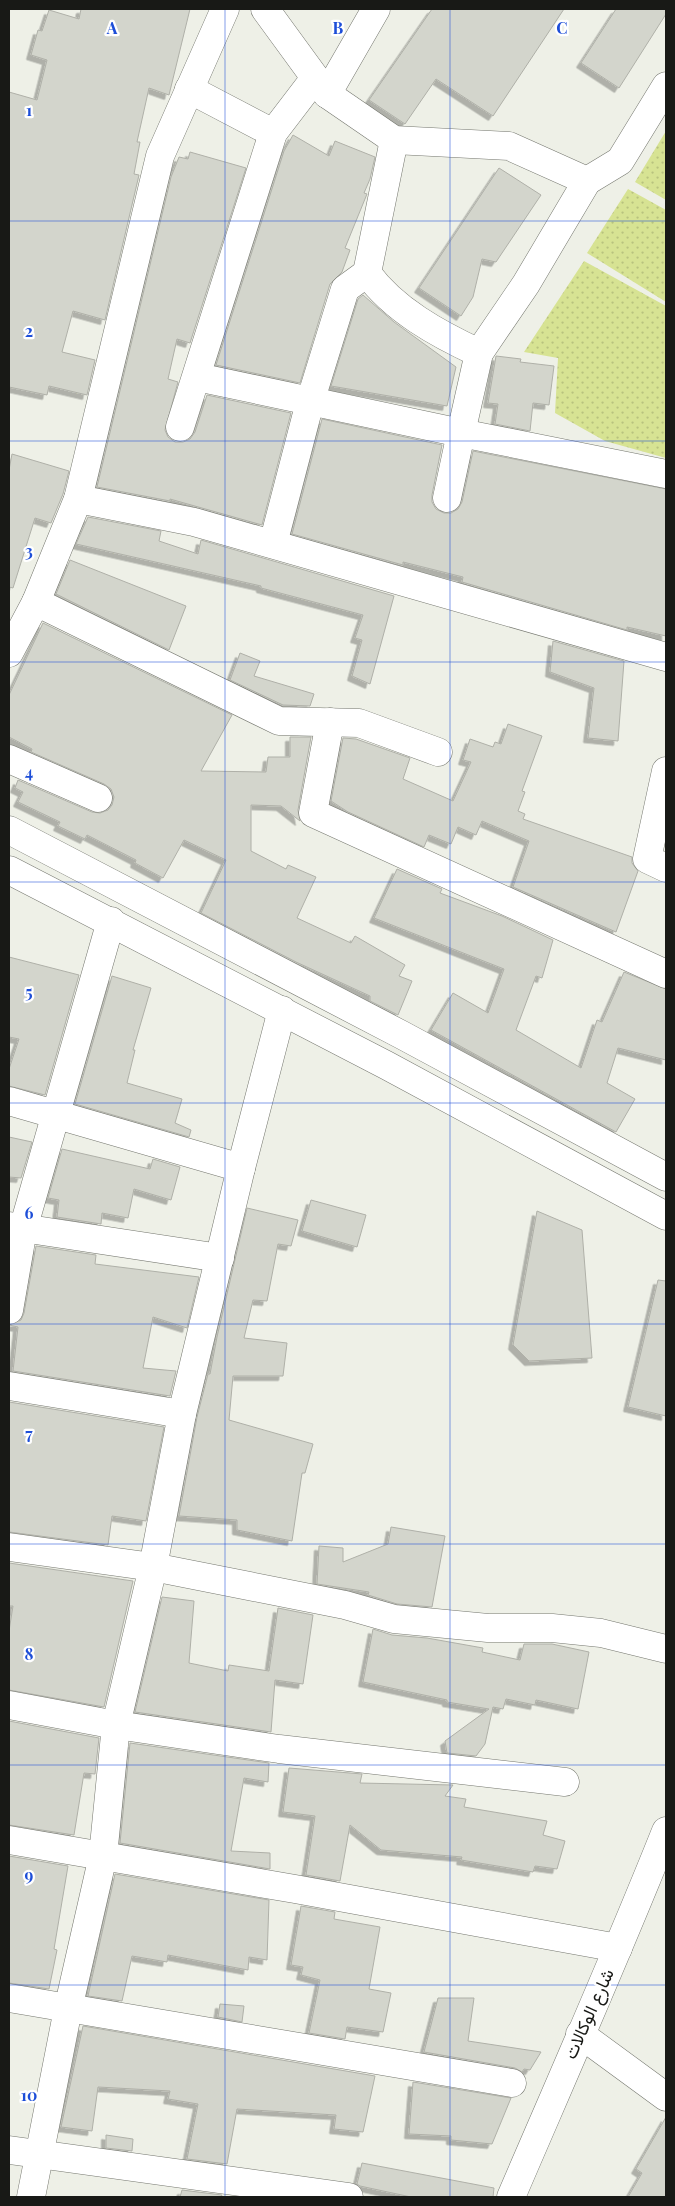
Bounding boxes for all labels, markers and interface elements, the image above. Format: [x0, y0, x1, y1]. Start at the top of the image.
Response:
text: A [106, 17, 118, 38]
text: B [333, 17, 344, 38]
text: C [556, 17, 568, 38]
text: 1 [26, 99, 32, 120]
text: 2 [25, 320, 33, 341]
text: 3 [25, 540, 33, 561]
text: 4 [25, 761, 33, 782]
text: 5 [25, 981, 33, 1002]
text: 6 [25, 1202, 34, 1223]
text: 7 [25, 1423, 33, 1444]
text: 8 [25, 1643, 34, 1664]
text: 9 [25, 1864, 34, 1885]
street label: شارع الوكالات [557, 1965, 620, 2063]
text: 10 [21, 2084, 37, 2105]

